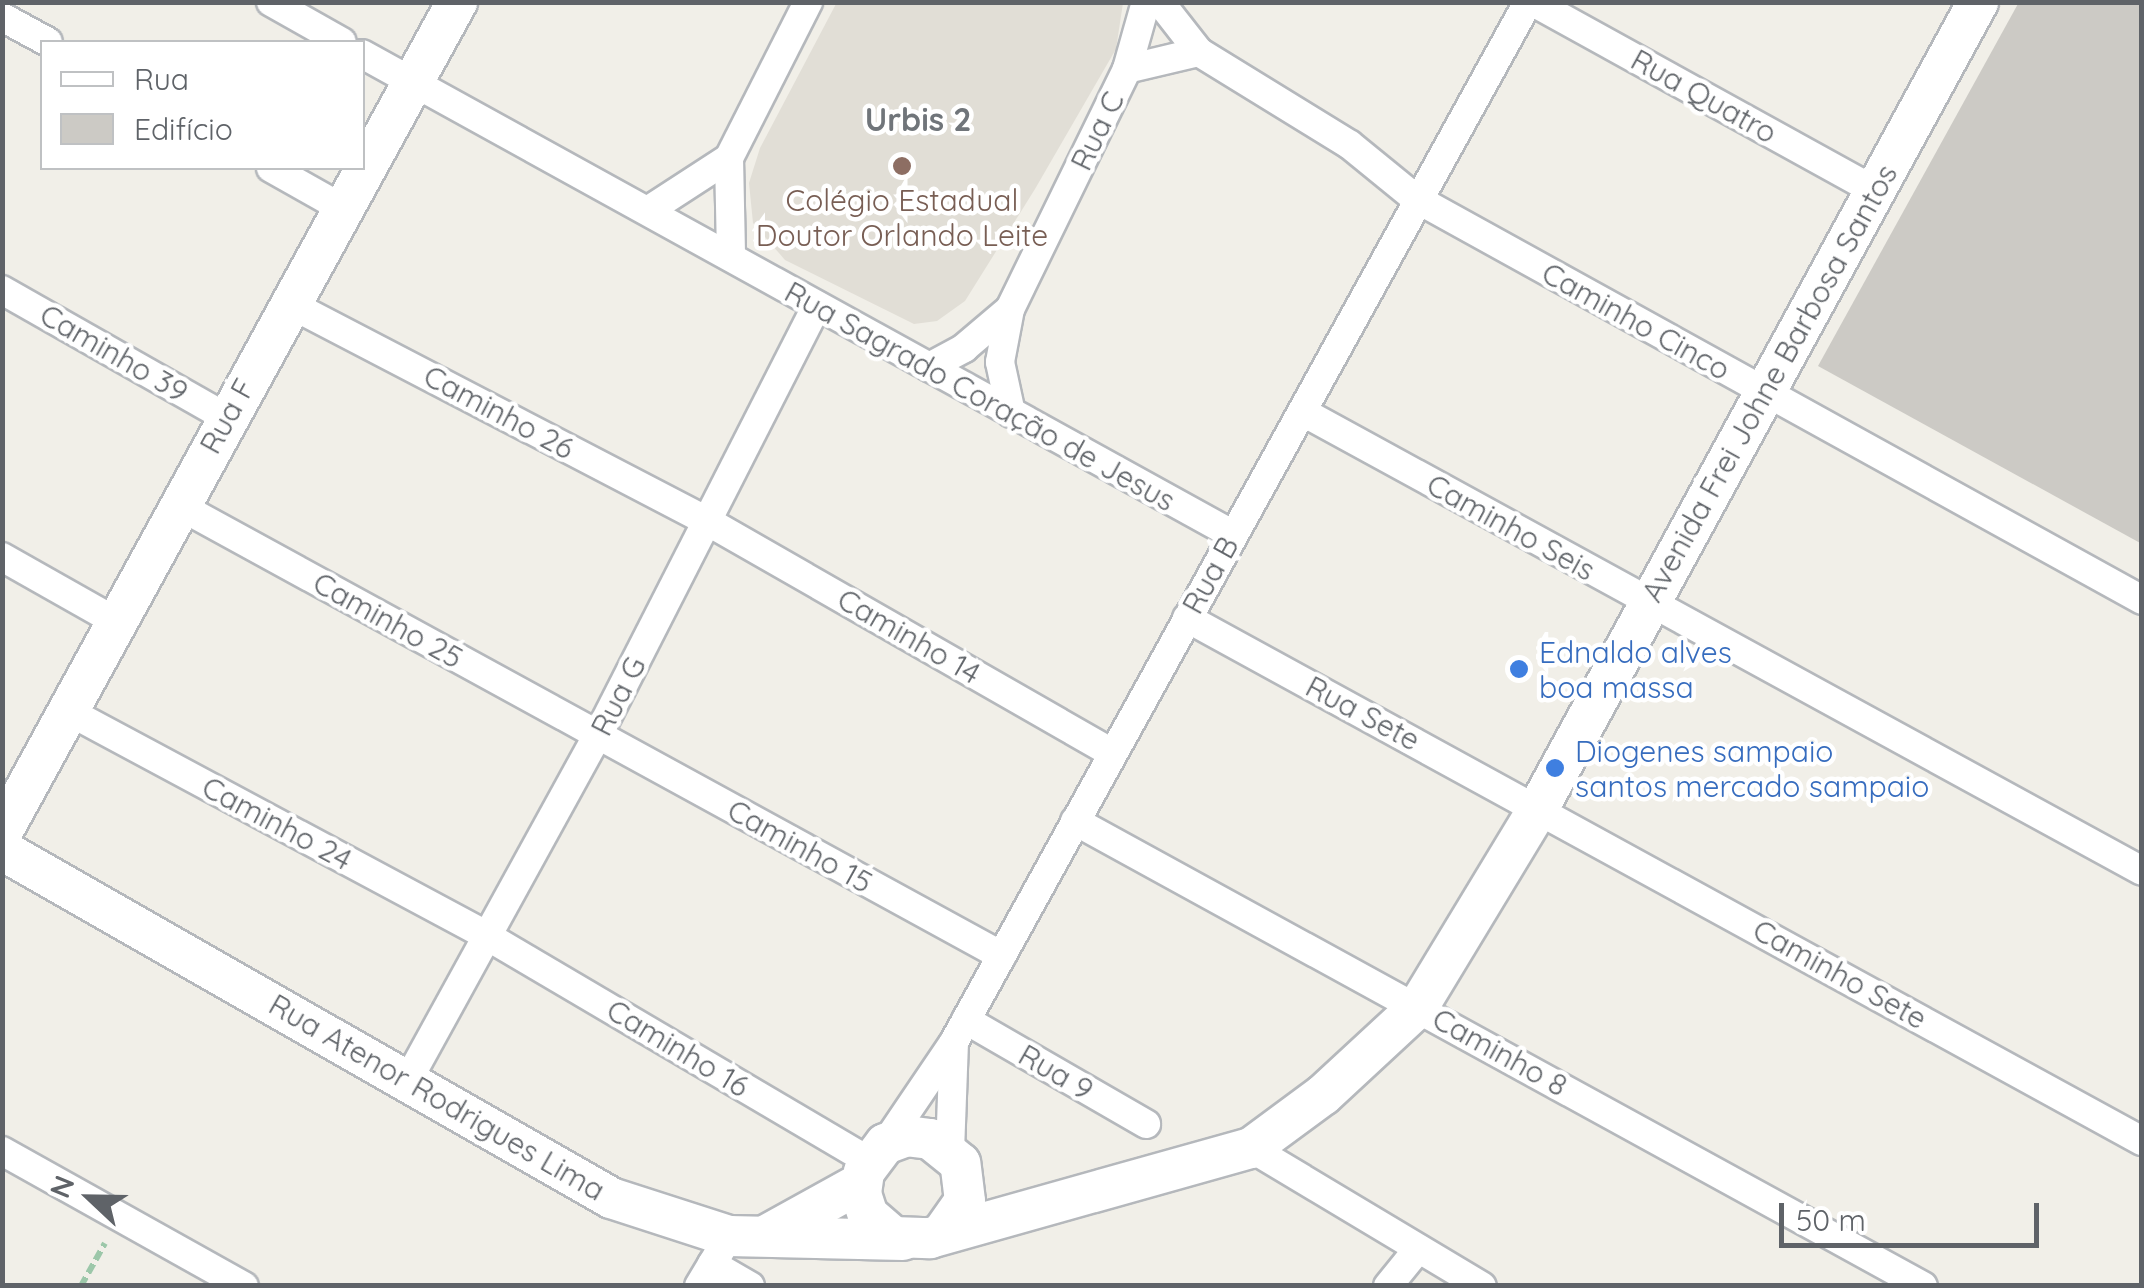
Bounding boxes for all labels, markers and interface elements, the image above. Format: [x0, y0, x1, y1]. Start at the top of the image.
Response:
legend [40, 40, 365, 170]
street label: Rua Quatro [1625, 41, 1783, 151]
text: Rua [134, 60, 189, 98]
street label: Rua C [1063, 86, 1131, 176]
district label: Urbis 2 [865, 100, 971, 138]
text: Edifício [134, 110, 233, 148]
marker: Colégio Estadual Doutor Orlando Leite [891, 155, 913, 177]
street label: Avenida Frei Johne Barbosa Santos [1633, 158, 1905, 608]
place label: Colégio Estadual Doutor Orlando Leite [756, 182, 1048, 252]
street label: Caminho Cinco [1536, 255, 1736, 387]
street label: Rua Sagrado Coração de Jesus [779, 273, 1181, 519]
street label: Caminho 39 [34, 296, 194, 410]
street label: Caminho 26 [418, 357, 580, 467]
street label: Rua F [192, 372, 262, 460]
street label: Caminho Seis [1421, 466, 1601, 588]
street label: Rua B [1174, 530, 1246, 620]
street label: Caminho 25 [307, 564, 469, 676]
street label: Caminho 14 [831, 581, 987, 691]
place label: Ednaldo alves boa massa [1539, 634, 1732, 704]
street label: Rua G [583, 650, 653, 742]
marker: Ednaldo alves boa massa [1508, 658, 1530, 680]
street label: Rua Sete [1300, 668, 1426, 758]
place label: Diogenes sampaio santos mercado sampaio [1575, 733, 1929, 804]
marker: Diogenes sampaio santos mercado sampaio [1544, 757, 1566, 779]
street label: Caminho 24 [196, 769, 358, 877]
street label: Caminho 15 [721, 792, 879, 900]
street label: Caminho Sete [1747, 911, 1933, 1037]
street label: Rua Atenor Rodrigues Lima [263, 986, 611, 1208]
street label: Caminho 16 [600, 992, 756, 1104]
street label: Caminho 8 [1426, 1000, 1574, 1104]
street label: Rua 9 [1012, 1036, 1100, 1108]
north arrow [40, 1148, 140, 1248]
text: N [42, 1170, 82, 1203]
scale bar [1784, 1183, 2044, 1245]
text: 50 m [1796, 1201, 1866, 1239]

